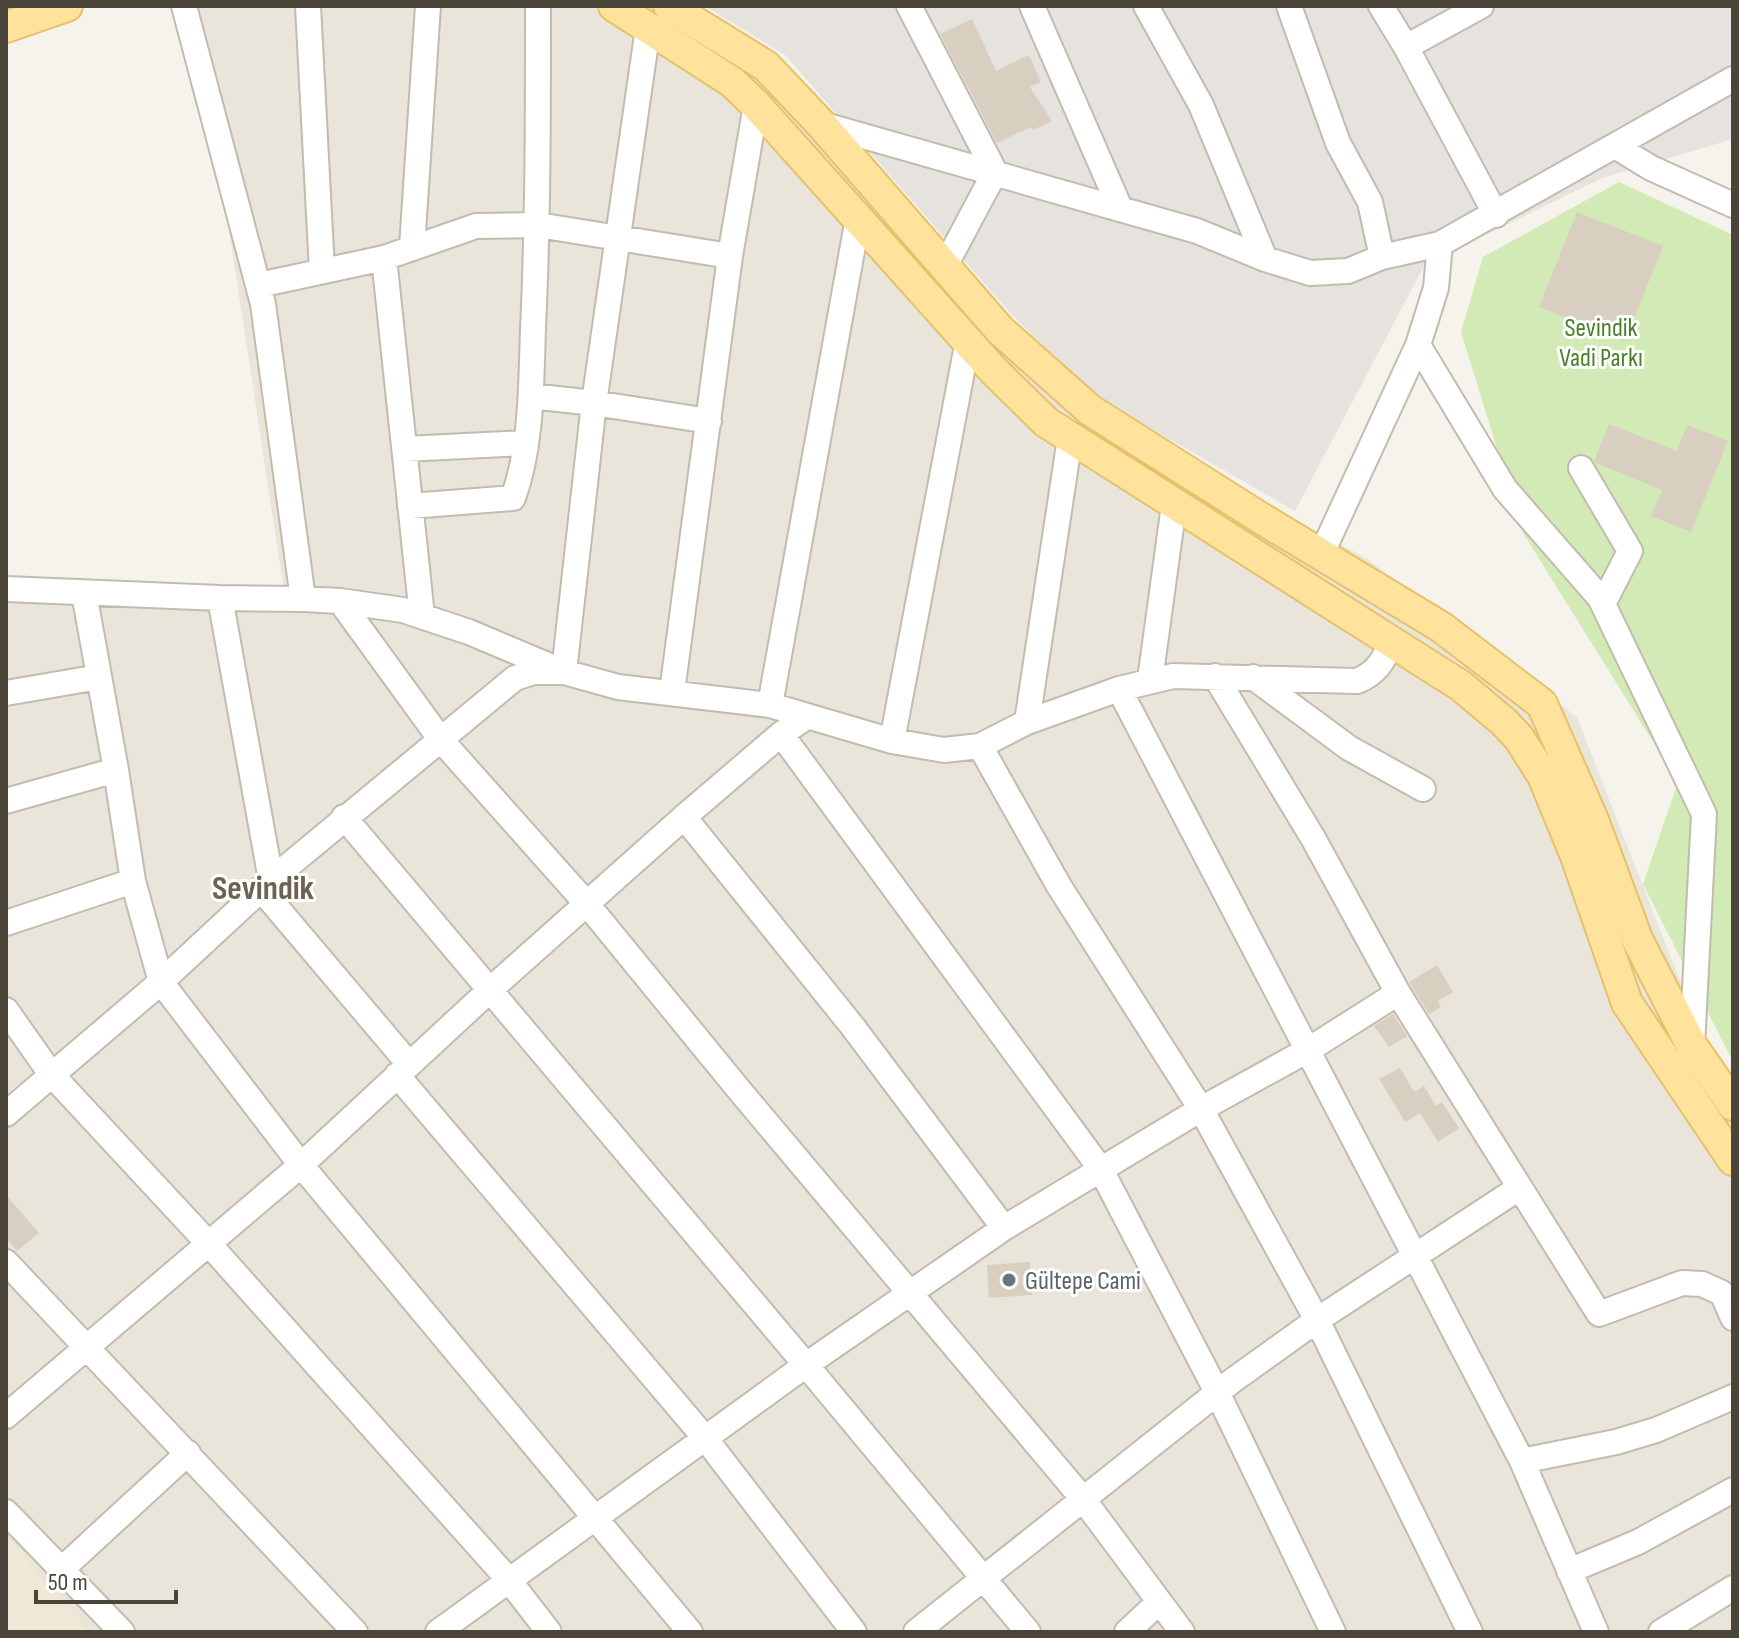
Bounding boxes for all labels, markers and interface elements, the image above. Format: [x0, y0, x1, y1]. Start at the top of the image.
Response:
park label: Sevindik Vadi Parkı [1559, 313, 1643, 374]
district label: Sevindik [212, 868, 315, 909]
place label: Gültepe Cami [1025, 1266, 1141, 1297]
marker: Gültepe Cami [1000, 1271, 1018, 1289]
scale bar [36, 1554, 176, 1604]
text: 50 m [48, 1568, 88, 1597]

